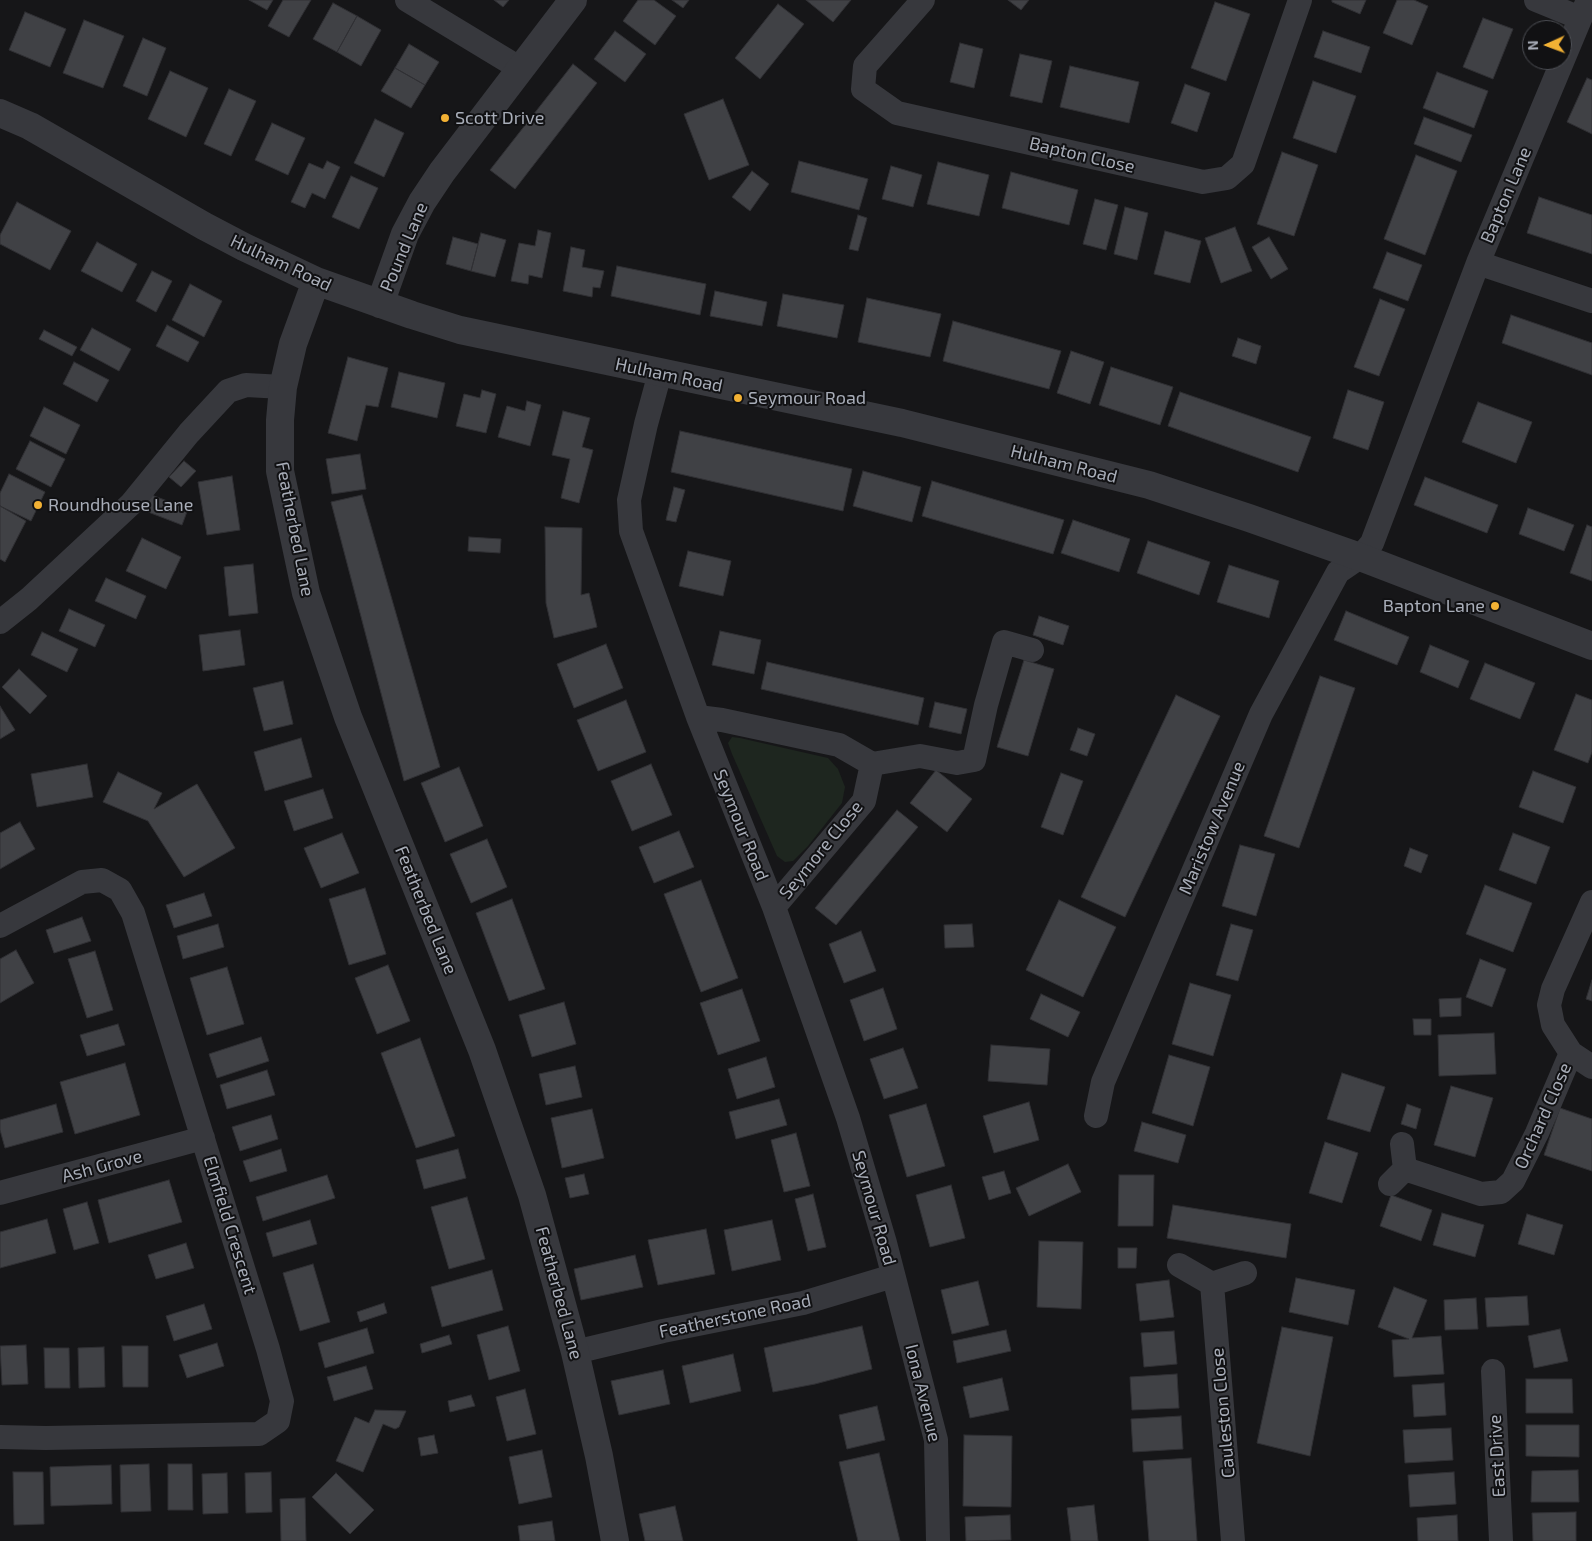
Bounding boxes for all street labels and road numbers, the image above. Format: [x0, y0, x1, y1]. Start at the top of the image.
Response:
street label: Bapton Close [1027, 132, 1137, 178]
street label: Bapton Lane [1476, 144, 1536, 246]
street label: Pound Lane [375, 199, 433, 295]
street label: Hulham Road [227, 230, 335, 296]
street label: Hulham Road [613, 353, 725, 397]
street label: Hulham Road [1008, 440, 1120, 488]
street label: Featherbed Lane [271, 460, 319, 598]
street label: Maristow Avenue [1174, 758, 1250, 898]
street label: Seymour Road [709, 766, 773, 884]
street label: Seymore Close [775, 796, 867, 904]
street label: Featherbed Lane [390, 843, 462, 977]
street label: Orchard Close [1510, 1059, 1576, 1173]
street label: Ash Grove [59, 1145, 145, 1187]
street label: Seymour Road [847, 1148, 901, 1268]
street label: Elmfield Crescent [199, 1153, 261, 1297]
street label: Featherbed Lane [531, 1224, 587, 1362]
street label: Featherstone Road [657, 1289, 813, 1343]
street label: Iona Avenue [900, 1342, 946, 1444]
street label: Cauleston Close [1207, 1347, 1239, 1479]
street label: East Drive [1484, 1414, 1510, 1498]

